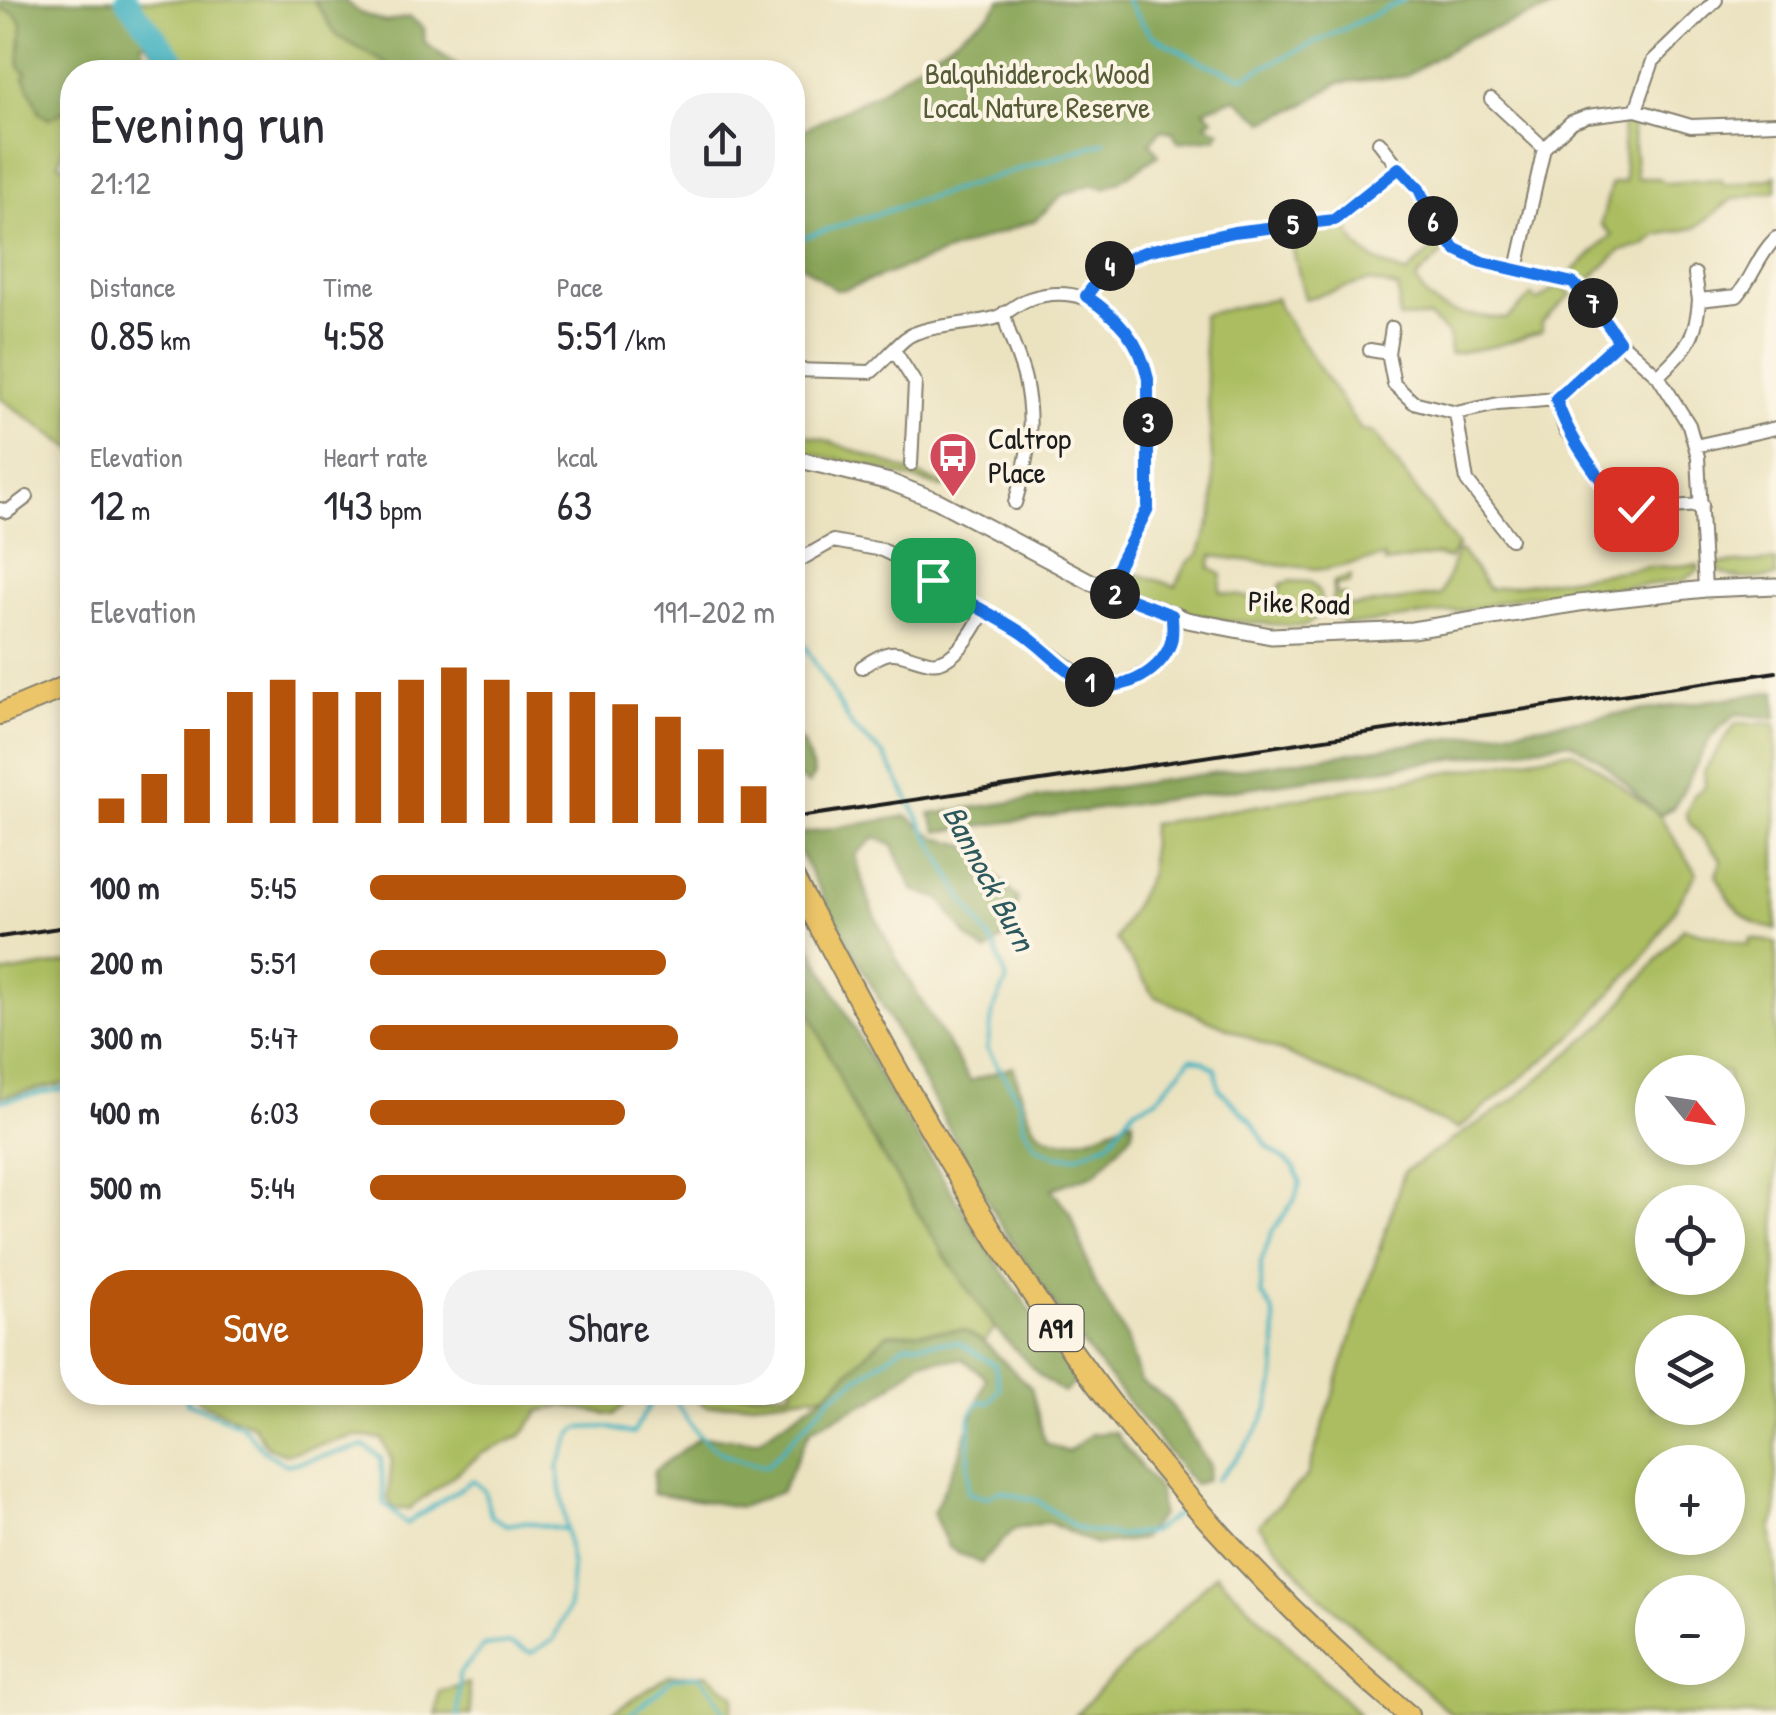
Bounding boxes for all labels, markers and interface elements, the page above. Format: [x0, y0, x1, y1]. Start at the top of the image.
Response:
park label: Balquhidderock Wood Local Nature Reserve [924, 53, 1150, 127]
text: Evening run [90, 86, 325, 160]
button: share [670, 93, 775, 198]
text: 21:12 [90, 161, 151, 204]
pin: 6 [1408, 196, 1458, 246]
pin: 5 [1268, 199, 1318, 249]
text: 6 [1427, 202, 1439, 240]
text: 5 [1287, 205, 1299, 243]
pin: 4 [1085, 241, 1135, 291]
text: 4 [1105, 247, 1115, 285]
text: Distance [90, 268, 176, 306]
text: Time [323, 268, 373, 306]
text: Pace [557, 268, 603, 306]
pin: 7 [1568, 278, 1618, 328]
text: 7 [1586, 284, 1600, 322]
text: 0.85 [90, 306, 154, 363]
text: 4:58 [323, 306, 385, 363]
text: 5:51 [557, 306, 617, 363]
text: km [154, 321, 191, 359]
text: /km [617, 321, 666, 359]
pin: 3 [1123, 397, 1173, 447]
text: 3 [1142, 403, 1154, 441]
place label: Caltrop Place [988, 418, 1071, 492]
bus stop icon: Caltrop Place [927, 430, 979, 498]
text: Elevation [90, 438, 183, 476]
text: Heart rate [323, 438, 428, 476]
text: kcal [557, 438, 598, 476]
pin [1594, 467, 1679, 552]
text: 12 [90, 476, 125, 533]
text: 143 [323, 476, 373, 533]
text: 63 [557, 476, 592, 533]
icon: check [1609, 482, 1664, 537]
text: m [125, 491, 150, 529]
text: bpm [373, 491, 422, 529]
pin [891, 538, 976, 623]
icon: arrive [906, 553, 961, 608]
pin: 2 [1090, 569, 1140, 619]
text: 2 [1108, 575, 1122, 613]
street label: Pike Road [1248, 580, 1351, 624]
text: Elevation [90, 590, 196, 633]
text: 191–202 m [653, 590, 775, 633]
pin: 1 [1065, 657, 1115, 707]
text: 1 [1085, 663, 1095, 701]
water label: Bannock Burn [933, 797, 1047, 960]
text: 100 m [90, 866, 159, 909]
text: 5:45 [250, 866, 297, 909]
text: 200 m [90, 941, 163, 984]
text: 5:51 [250, 941, 296, 984]
text: 300 m [90, 1016, 162, 1059]
text: 5:47 [250, 1016, 299, 1059]
north arrow [1635, 1055, 1745, 1165]
map controls [1635, 1055, 1745, 1685]
text: 400 m [90, 1091, 160, 1134]
text: 6:03 [250, 1091, 299, 1134]
text: 500 m [90, 1166, 161, 1209]
text: 5:44 [250, 1166, 295, 1209]
button: locate [1635, 1185, 1745, 1295]
button: Save [90, 1270, 423, 1385]
button: Share [443, 1270, 775, 1385]
road number: A91 [1028, 1305, 1084, 1351]
button: layers [1635, 1315, 1745, 1425]
button: + [1635, 1445, 1745, 1555]
button: − [1635, 1575, 1745, 1685]

